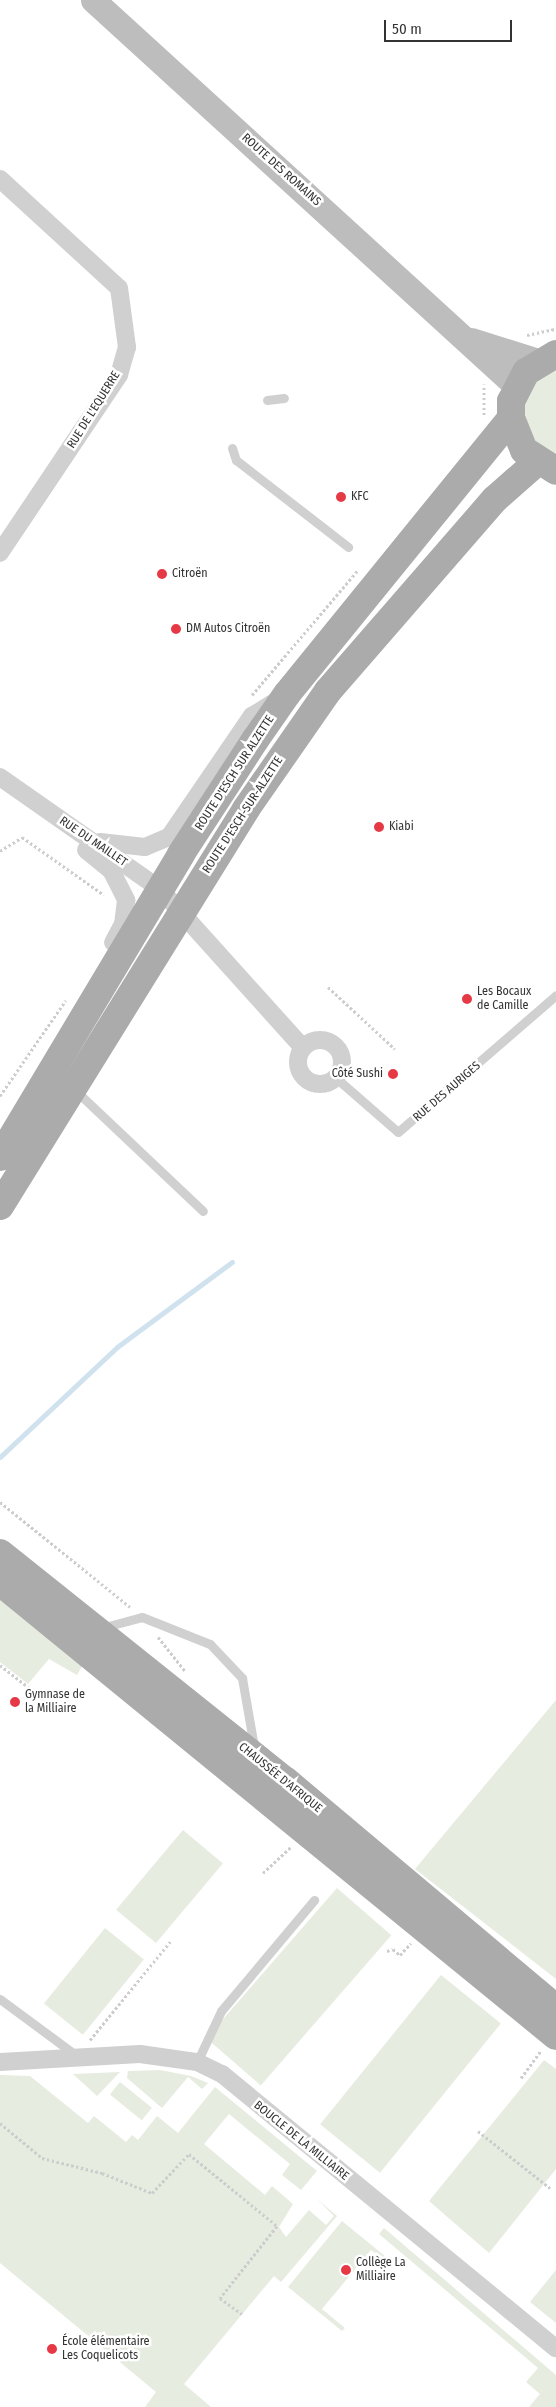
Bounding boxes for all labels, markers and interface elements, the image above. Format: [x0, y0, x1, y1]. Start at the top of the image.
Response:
scale bar [386, 10, 514, 42]
text: 50 m [392, 20, 422, 38]
street label: ROUTE DES ROMAINS [239, 131, 323, 209]
street label: RUE DE L'EQUERRE [64, 369, 124, 451]
place label: KFC [351, 490, 368, 504]
marker: KFC [335, 491, 347, 503]
place label: Citroën [172, 567, 207, 581]
marker: Citroën [156, 568, 168, 580]
place label: DM Autos Citroën [186, 622, 270, 636]
marker: DM Autos Citroën [170, 623, 182, 635]
street label: ROUTE D'ESCH SUR ALZETTE [192, 713, 278, 833]
street label: ROUTE D'ESCH-SUR-ALZETTE [200, 754, 286, 876]
street label: RUE DU MAILLET [56, 814, 130, 870]
place label: Kiabi [389, 820, 414, 834]
marker: Kiabi [373, 821, 385, 833]
place label: Les Bocaux de Camille [477, 985, 531, 1013]
marker: Les Bocaux de Camille [461, 993, 473, 1005]
street label: RUE DES AURIGES [410, 1059, 484, 1125]
place label: Côté Sushi [332, 1067, 383, 1081]
marker: Côté Sushi [387, 1068, 399, 1080]
place label: Gymnase de la Milliaire [25, 1688, 85, 1716]
marker: Gymnase de la Milliaire [9, 1696, 21, 1708]
street label: CHAUSSÉE D'AFRIQUE [235, 1740, 325, 1816]
street label: BOUCLE DE LA MILLIAIRE [251, 2098, 351, 2184]
place label: Collège La Milliaire [356, 2256, 406, 2284]
marker: Collège La Milliaire [340, 2264, 352, 2276]
place label: École élémentaire Les Coquelicots [62, 2335, 149, 2363]
marker: École élémentaire Les Coquelicots [46, 2343, 58, 2355]

